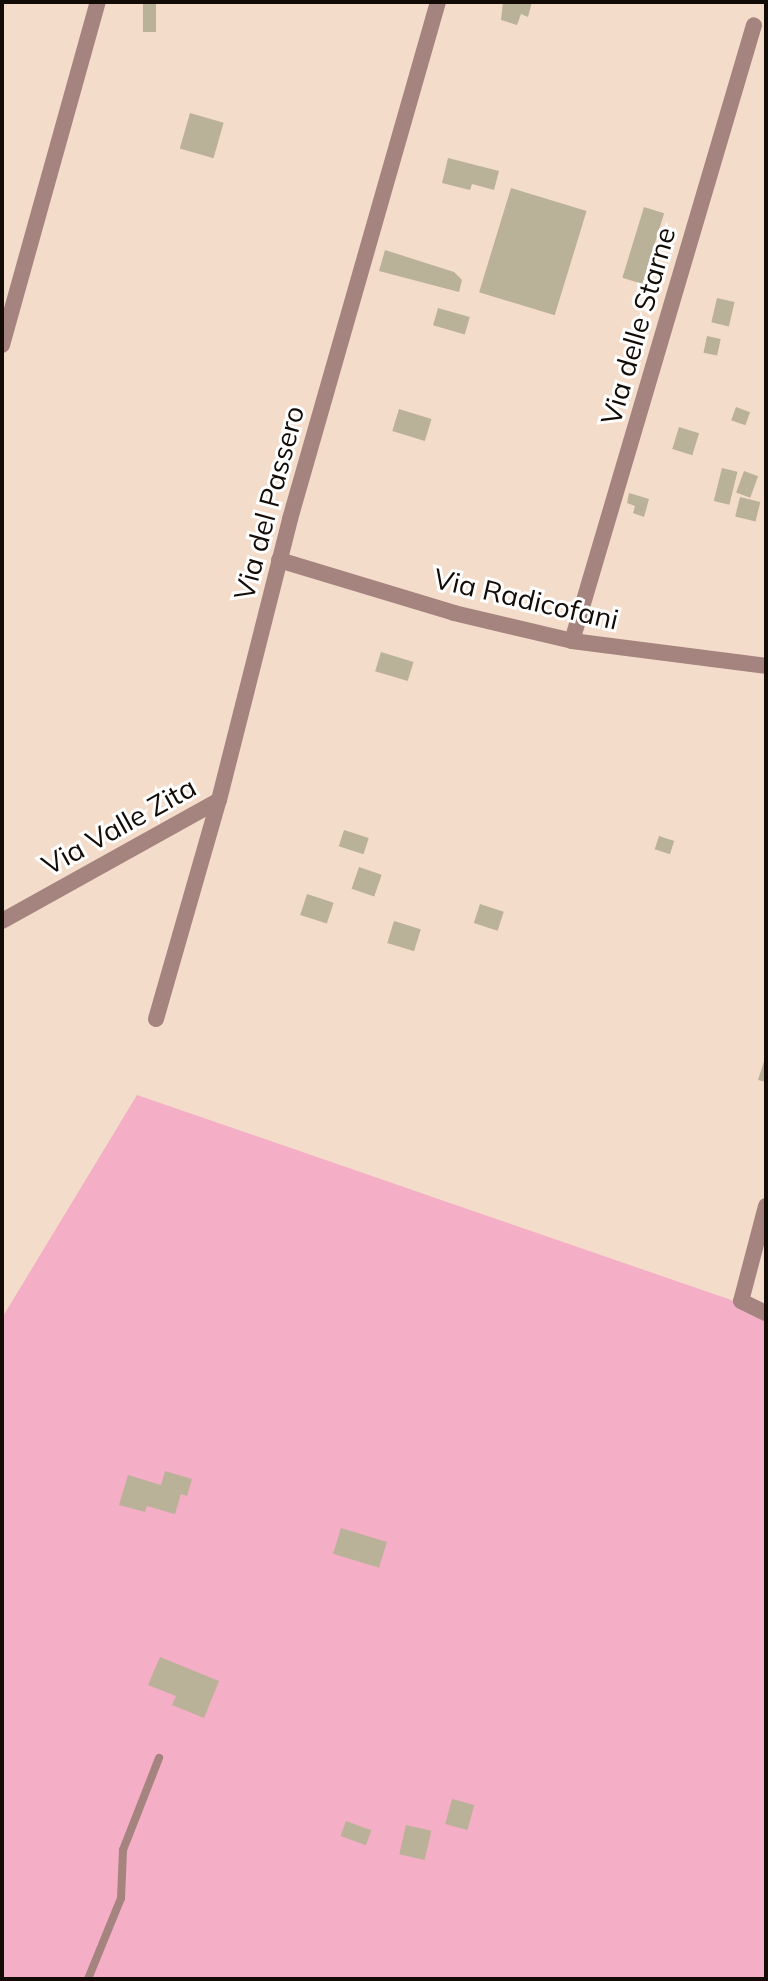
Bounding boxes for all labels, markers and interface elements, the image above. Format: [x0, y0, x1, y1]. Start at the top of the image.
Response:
street label: Via delle Starne [594, 223, 682, 429]
street label: Via del Passero [227, 402, 311, 604]
street label: Via Radicofani [430, 561, 622, 637]
street label: Via Valle Zita [36, 770, 202, 882]

